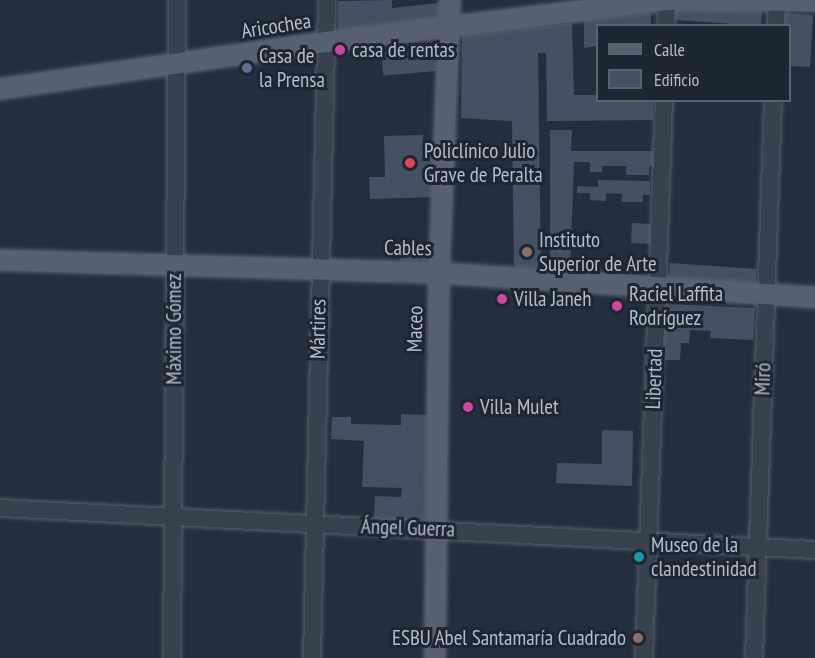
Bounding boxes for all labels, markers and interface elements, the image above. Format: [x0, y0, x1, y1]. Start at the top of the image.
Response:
street label: Aricochea [239, 8, 313, 44]
legend [596, 24, 791, 102]
place label: casa de rentas [352, 37, 455, 63]
text: Calle [654, 38, 685, 61]
place label: Casa de la Prensa [259, 43, 325, 93]
marker: casa de rentas [333, 43, 347, 57]
marker: Casa de la Prensa [240, 61, 254, 75]
text: Edificio [654, 68, 699, 91]
place label: Policlínico Julio Grave de Peralta [424, 138, 543, 188]
marker: Policlínico Julio Grave de Peralta [401, 154, 419, 172]
place label: Instituto Superior de Arte [539, 227, 657, 277]
street label: Cables [384, 235, 432, 261]
marker: Instituto Superior de Arte [520, 245, 534, 259]
street label: Máximo Gómez [161, 273, 187, 385]
place label: Raciel Laffita Rodríguez [629, 281, 723, 331]
place label: Villa Janeh [514, 286, 592, 312]
marker: Villa Janeh [495, 292, 509, 306]
street label: Mártires [305, 299, 331, 359]
marker: Raciel Laffita Rodríguez [610, 299, 624, 313]
street label: Maceo [402, 306, 428, 352]
street label: Libertad [640, 348, 668, 410]
street label: Miró [750, 362, 776, 396]
place label: Villa Mulet [480, 394, 559, 420]
marker: Villa Mulet [461, 400, 475, 414]
street label: Ángel Guerra [360, 514, 456, 542]
place label: Museo de la clandestinidad [651, 532, 757, 582]
marker: Museo de la clandestinidad [632, 550, 646, 564]
place label: ESBU Abel Santamaría Cuadrado [391, 625, 626, 651]
marker: ESBU Abel Santamaría Cuadrado [631, 631, 645, 645]

